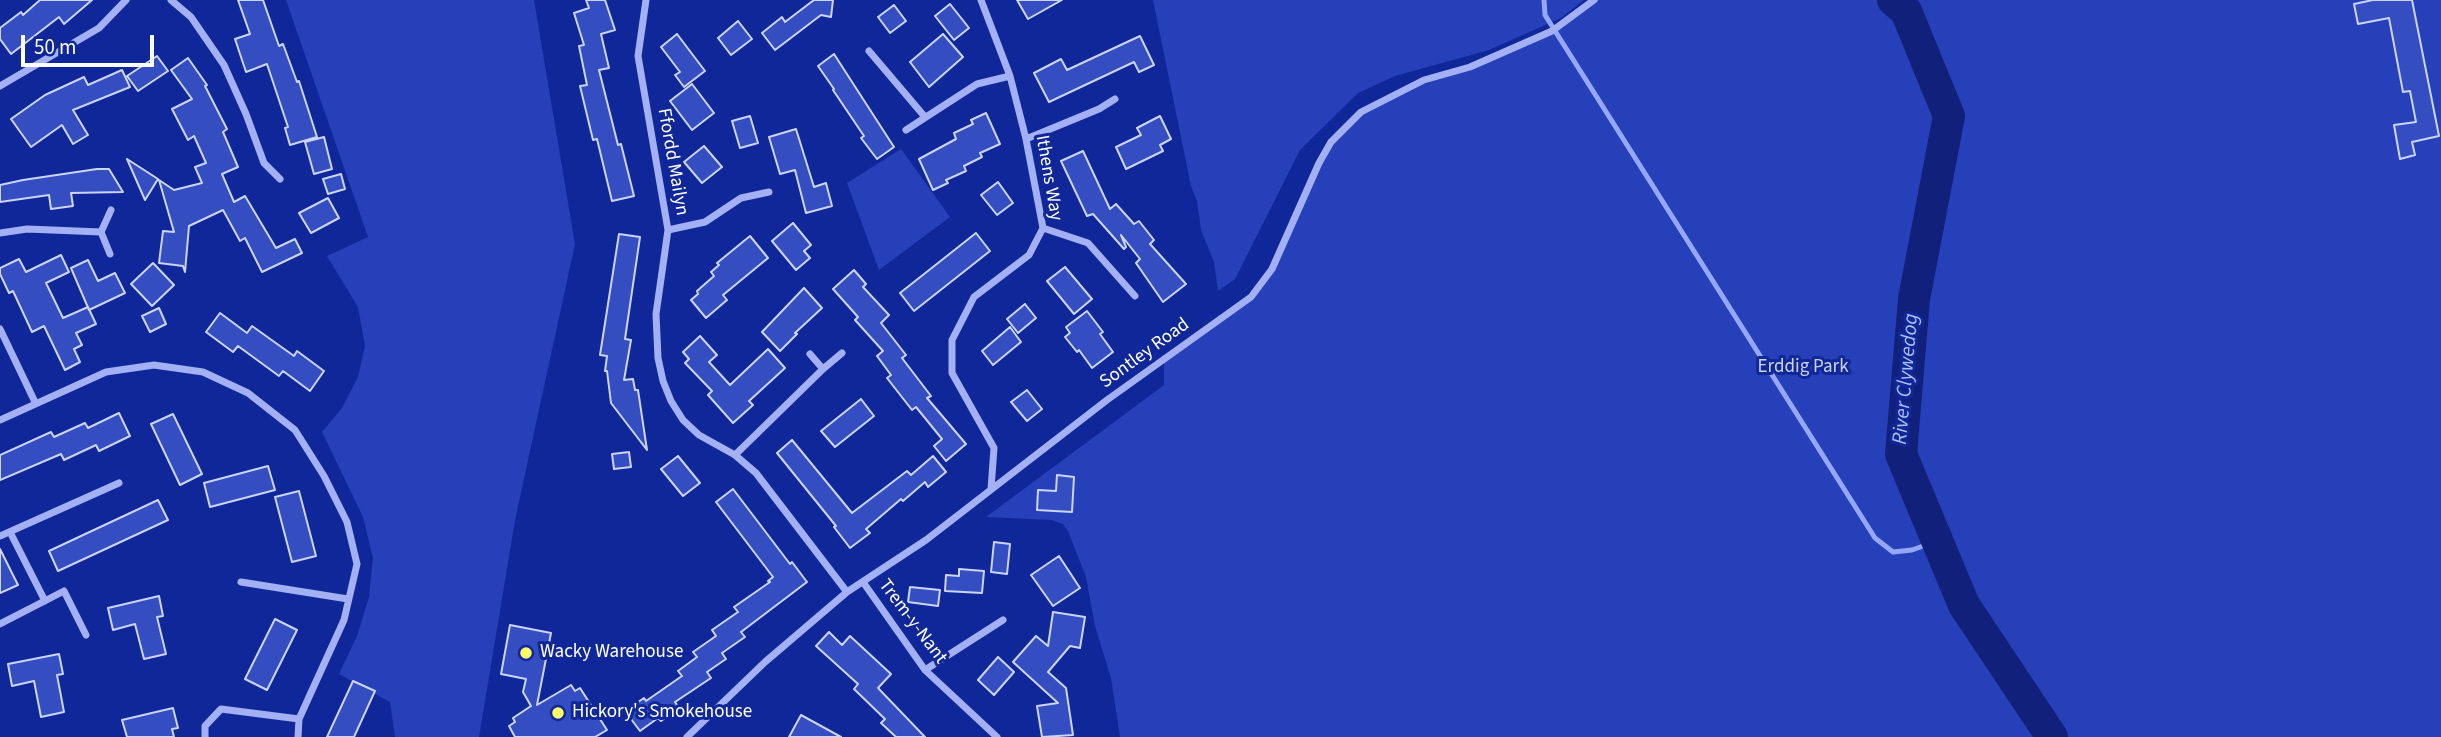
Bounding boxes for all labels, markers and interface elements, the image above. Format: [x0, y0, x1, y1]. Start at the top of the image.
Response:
scale bar [24, 21, 158, 65]
text: 50 m [34, 32, 76, 62]
street label: Ffordd Mailyn [651, 107, 693, 217]
street label: Ithens Way [1029, 133, 1067, 223]
water label: River Clywedog [1889, 312, 1925, 446]
street label: Sontley Road [1096, 314, 1194, 394]
park label: Erddig Park [1757, 357, 1849, 379]
street label: Trem-y-Nant [873, 575, 951, 669]
place label: Wacky Warehouse [540, 642, 683, 664]
marker: Wacky Warehouse [518, 645, 534, 661]
place label: Hickory's Smokehouse [572, 702, 752, 724]
marker: Hickory's Smokehouse [550, 705, 566, 721]

